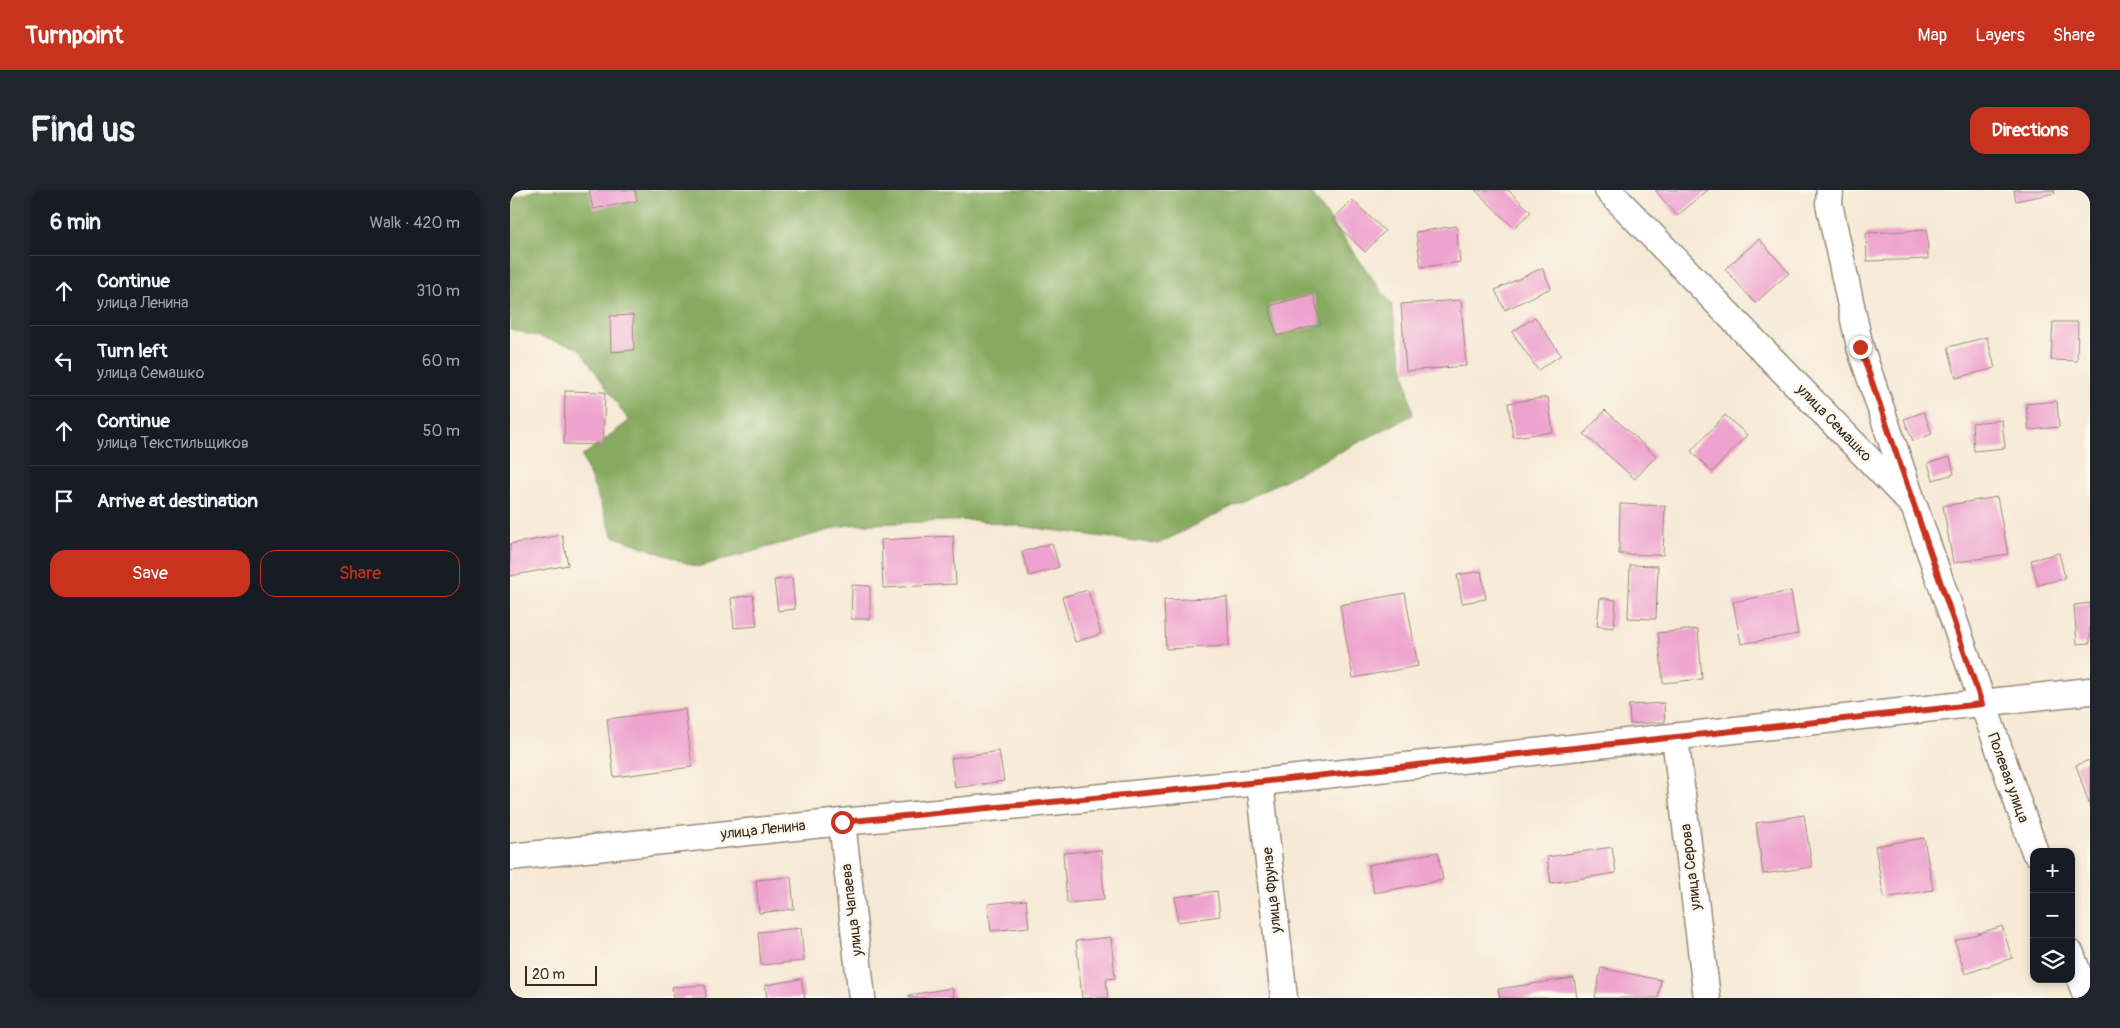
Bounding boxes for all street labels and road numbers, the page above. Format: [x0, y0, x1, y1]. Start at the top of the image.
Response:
street label: улица Семашко [1792, 380, 1876, 466]
street label: Полевая улица [1983, 730, 2033, 826]
street label: улица Ленина [718, 816, 807, 844]
street label: улица Серова [1676, 823, 1706, 912]
street label: улица Фрунзе [1258, 846, 1286, 935]
street label: улица Чапаева [837, 863, 867, 958]

